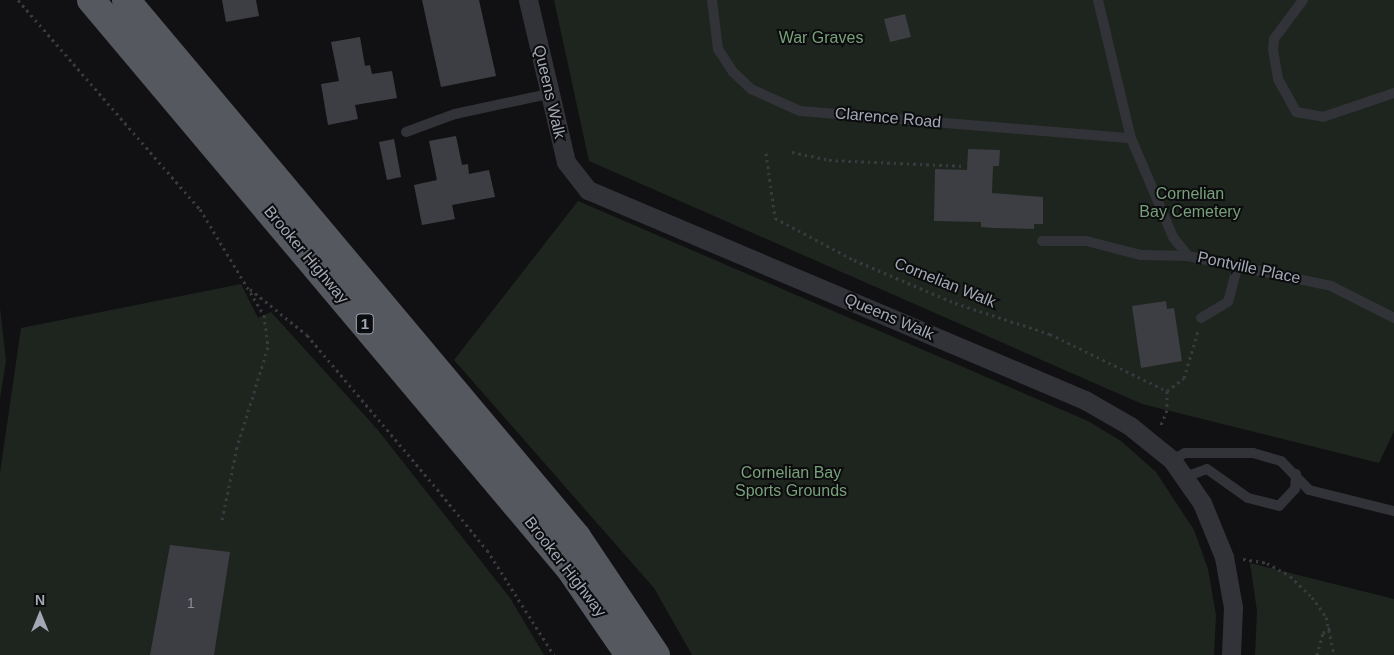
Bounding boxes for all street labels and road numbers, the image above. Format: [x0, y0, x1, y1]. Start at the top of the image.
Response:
street label: Queens Walk [529, 43, 569, 141]
street label: Clarence Road [834, 104, 942, 132]
street label: Brooker Highway [259, 202, 353, 308]
street label: Pontville Place [1196, 248, 1302, 288]
street label: Cornelian Walk [891, 254, 999, 312]
street label: Queens Walk [841, 290, 937, 344]
road number: 1 [355, 312, 375, 336]
street label: Brooker Highway [520, 513, 610, 621]

